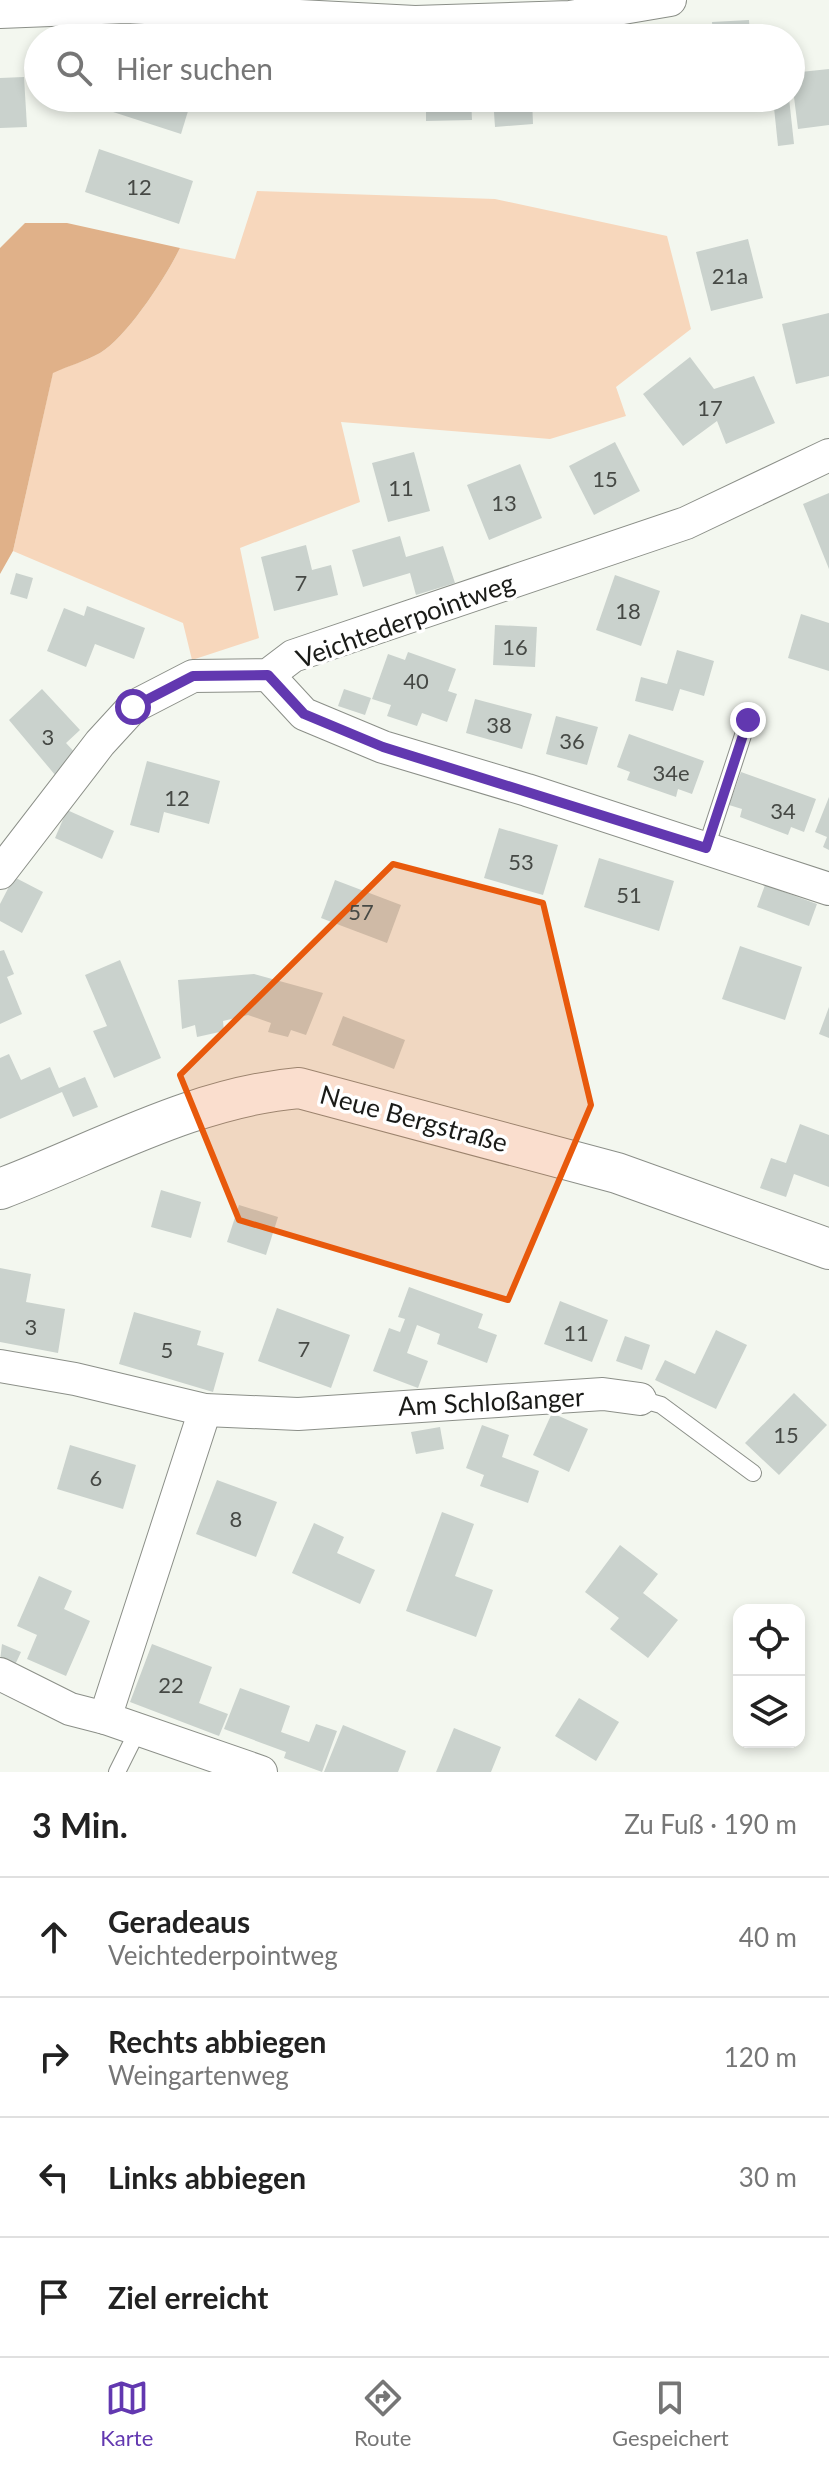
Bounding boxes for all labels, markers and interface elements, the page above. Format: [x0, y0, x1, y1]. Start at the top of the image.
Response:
search box [24, 24, 805, 112]
icon: search [52, 46, 96, 90]
text: Hier suchen [116, 50, 273, 86]
house number: 12 [126, 173, 152, 200]
house number: 21a [712, 262, 748, 289]
house number: 17 [697, 394, 723, 421]
house number: 15 [592, 465, 618, 492]
house number: 11 [388, 474, 414, 501]
house number: 13 [491, 489, 517, 516]
street label: Veichtederpointweg [292, 566, 518, 674]
house number: 7 [295, 569, 307, 596]
house number: 18 [615, 597, 641, 624]
house number: 16 [502, 633, 528, 660]
house number: 40 [403, 667, 429, 694]
route start [115, 689, 151, 725]
route end [730, 702, 766, 738]
house number: 38 [486, 711, 512, 738]
house number: 3 [42, 723, 54, 750]
house number: 36 [559, 727, 585, 754]
house number: 34e [652, 759, 690, 786]
house number: 12 [164, 784, 190, 811]
house number: 34 [770, 797, 796, 824]
house number: 53 [508, 848, 534, 875]
house number: 51 [616, 881, 642, 908]
house number: 57 [348, 898, 374, 925]
street label: Neue Bergstraße [317, 1078, 511, 1158]
house number: 3 [25, 1313, 37, 1340]
house number: 11 [563, 1319, 589, 1346]
house number: 7 [298, 1335, 310, 1362]
house number: 5 [161, 1336, 173, 1363]
street label: Am Schloßanger [397, 1380, 585, 1422]
house number: 15 [773, 1421, 799, 1448]
house number: 6 [90, 1464, 102, 1491]
house number: 8 [230, 1505, 242, 1532]
map controls [733, 1604, 805, 1748]
button: locate [733, 1604, 805, 1676]
house number: 22 [158, 1671, 184, 1698]
button: layers [733, 1676, 805, 1748]
text: 3 Min. [32, 1804, 128, 1845]
text: Zu Fuß · 190 m [624, 1808, 797, 1840]
text: Geradeaus [108, 1903, 250, 1939]
icon: ahead [32, 1915, 76, 1959]
text: 40 m [739, 1921, 797, 1953]
text: Veichtederpointweg [108, 1939, 338, 1971]
text: Rechts abbiegen [108, 2023, 327, 2059]
icon: right [32, 2035, 76, 2079]
text: 120 m [724, 2041, 797, 2073]
text: Weingartenweg [108, 2059, 289, 2091]
icon: left [32, 2155, 76, 2199]
text: Links abbiegen [108, 2159, 306, 2195]
text: 30 m [739, 2161, 797, 2193]
icon: arrive [32, 2275, 76, 2319]
text: Ziel erreicht [108, 2279, 268, 2315]
tab: Karte [100, 2376, 153, 2451]
tab: Route [354, 2376, 411, 2451]
tab: Gespeichert [612, 2376, 729, 2451]

